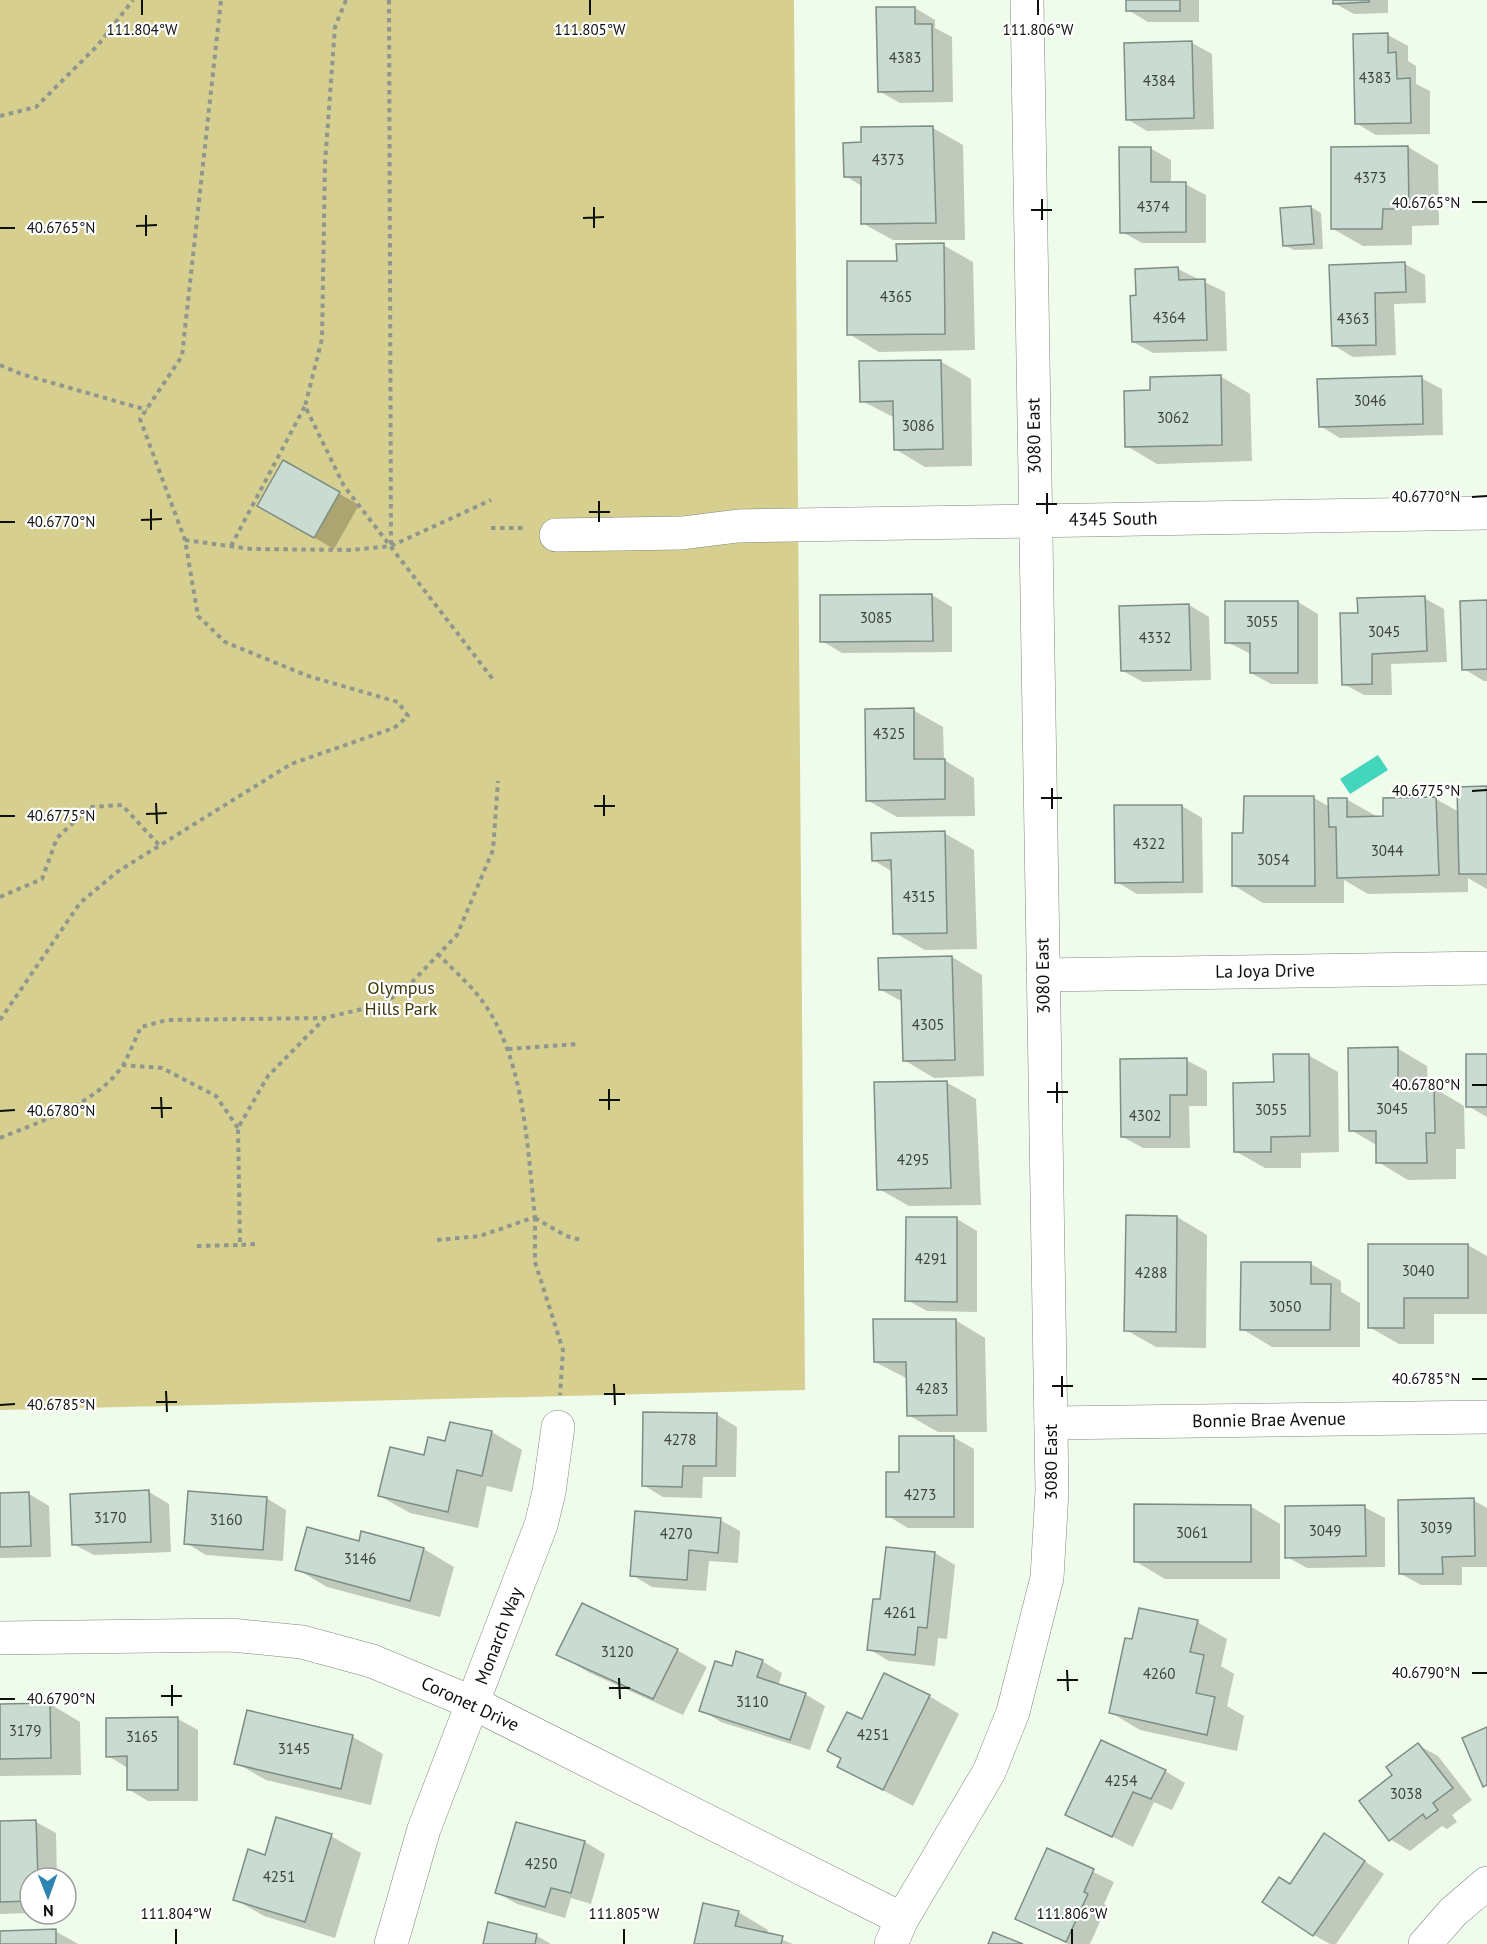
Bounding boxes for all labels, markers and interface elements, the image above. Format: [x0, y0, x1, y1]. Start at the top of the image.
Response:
text: 111.804°W [106, 20, 178, 39]
text: 111.805°W [554, 20, 626, 39]
text: 111.806°W [1002, 20, 1074, 39]
house number: 4383 [889, 48, 921, 67]
house number: 4383 [1359, 68, 1391, 87]
house number: 4384 [1143, 71, 1175, 90]
house number: 4373 [872, 150, 904, 169]
house number: 4373 [1354, 168, 1386, 187]
text: 40.6765°N [1392, 193, 1460, 212]
house number: 4374 [1137, 197, 1169, 216]
text: 40.6765°N [27, 218, 95, 237]
house number: 4365 [880, 287, 912, 306]
house number: 4364 [1153, 308, 1185, 327]
house number: 4363 [1337, 309, 1369, 328]
house number: 3046 [1354, 391, 1386, 410]
street label: 3080 East [1021, 398, 1046, 474]
house number: 3062 [1157, 408, 1189, 427]
house number: 3086 [902, 416, 934, 435]
text: 40.6770°N [1392, 487, 1460, 506]
street label: 4345 South [1068, 506, 1158, 531]
text: 40.6770°N [27, 512, 95, 531]
house number: 3085 [860, 608, 892, 627]
house number: 3055 [1246, 612, 1278, 631]
house number: 3045 [1368, 622, 1400, 641]
house number: 4332 [1139, 628, 1171, 647]
house number: 4325 [873, 724, 905, 743]
text: 40.6775°N [1392, 781, 1460, 800]
text: 40.6775°N [27, 806, 95, 825]
house number: 4322 [1133, 834, 1165, 853]
house number: 3044 [1371, 841, 1403, 860]
house number: 3054 [1257, 850, 1289, 869]
house number: 4315 [903, 887, 935, 906]
street label: 3080 East [1030, 938, 1055, 1014]
street label: La Joya Drive [1215, 958, 1315, 983]
park label: Olympus Hills Park [365, 976, 438, 1020]
house number: 4305 [912, 1015, 944, 1034]
text: 40.6780°N [1392, 1075, 1460, 1094]
house number: 3045 [1376, 1099, 1408, 1118]
house number: 3055 [1255, 1100, 1287, 1119]
text: 40.6780°N [27, 1101, 95, 1120]
house number: 4302 [1129, 1106, 1161, 1125]
house number: 4295 [897, 1150, 929, 1169]
house number: 4291 [915, 1249, 947, 1268]
house number: 3040 [1402, 1261, 1434, 1280]
house number: 4288 [1135, 1263, 1167, 1282]
house number: 3050 [1269, 1297, 1301, 1316]
text: 40.6785°N [1392, 1369, 1460, 1388]
house number: 4283 [916, 1379, 948, 1398]
text: 40.6785°N [27, 1395, 95, 1414]
street label: Bonnie Brae Avenue [1192, 1407, 1346, 1432]
street label: 3080 East [1039, 1424, 1062, 1500]
house number: 4278 [664, 1430, 696, 1449]
house number: 4273 [904, 1485, 936, 1504]
house number: 3170 [94, 1508, 126, 1527]
house number: 3160 [210, 1510, 242, 1529]
house number: 3039 [1420, 1518, 1452, 1537]
house number: 3049 [1309, 1521, 1341, 1540]
house number: 3061 [1176, 1523, 1208, 1542]
house number: 4270 [660, 1524, 692, 1543]
house number: 3146 [344, 1549, 376, 1568]
street label: Monarch Way [469, 1583, 528, 1688]
house number: 4261 [884, 1603, 916, 1622]
house number: 3120 [601, 1642, 633, 1661]
text: 40.6790°N [1392, 1663, 1460, 1682]
house number: 4260 [1143, 1664, 1175, 1683]
street label: Coronet Drive [418, 1671, 523, 1736]
text: 40.6790°N [27, 1689, 95, 1708]
house number: 3110 [736, 1692, 768, 1711]
house number: 3179 [9, 1721, 41, 1740]
house number: 4251 [857, 1725, 889, 1744]
house number: 3165 [126, 1727, 158, 1746]
house number: 3145 [278, 1739, 310, 1758]
house number: 4254 [1105, 1771, 1137, 1790]
house number: 3038 [1390, 1784, 1422, 1803]
house number: 4250 [525, 1854, 557, 1873]
north arrow [18, 1866, 78, 1926]
house number: 4251 [263, 1867, 295, 1886]
text: N [43, 1901, 54, 1921]
text: 111.804°W [140, 1904, 212, 1923]
text: 111.805°W [588, 1904, 660, 1923]
text: 111.806°W [1036, 1904, 1108, 1923]

